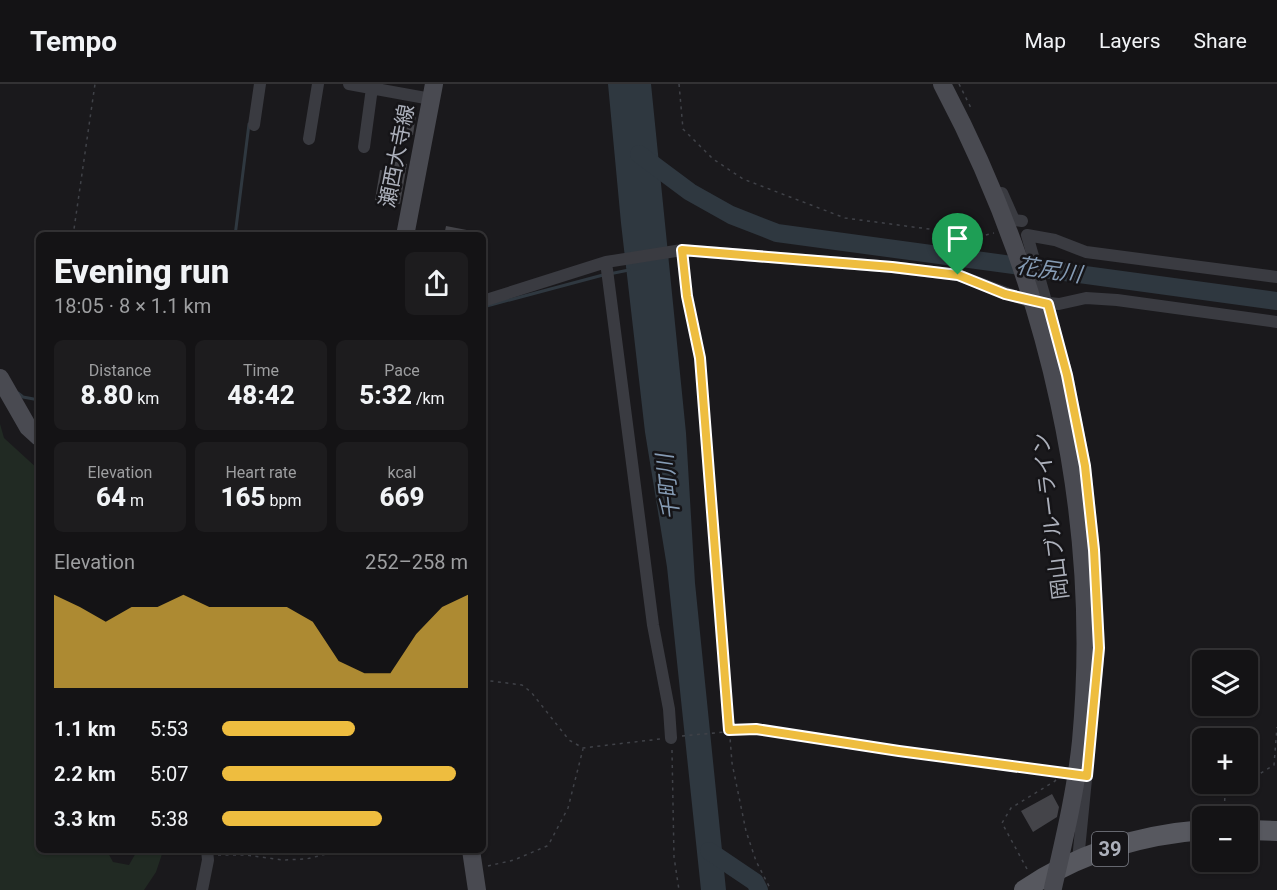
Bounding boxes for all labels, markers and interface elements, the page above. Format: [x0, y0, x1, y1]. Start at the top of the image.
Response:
text: Tempo [30, 25, 117, 58]
text: Map [1024, 29, 1066, 53]
text: Layers [1099, 29, 1160, 53]
text: Share [1193, 29, 1247, 53]
street label: 瀬西大寺線 [375, 102, 419, 210]
pin [932, 213, 983, 275]
icon: arrive [941, 222, 974, 255]
text: Evening run [54, 252, 229, 291]
button: share [405, 252, 468, 315]
water label: 花尻川 [1015, 253, 1085, 287]
text: 18:05 · 8 × 1.1 km [54, 294, 211, 318]
text: Distance [89, 361, 151, 380]
text: Time [243, 361, 279, 380]
text: Pace [384, 361, 420, 380]
text: 8.80 [81, 380, 133, 410]
text: 48:42 [227, 380, 295, 410]
text: 5:32 [359, 380, 412, 410]
text: km [133, 389, 159, 408]
text: /km [412, 389, 445, 408]
street label: 岡山ブルーライン [1029, 431, 1073, 601]
water label: 千町川 [652, 451, 684, 521]
text: Elevation [88, 463, 152, 482]
text: Heart rate [225, 463, 297, 482]
text: kcal [388, 463, 416, 482]
text: 64 [96, 482, 126, 512]
text: 165 [221, 482, 266, 512]
text: 669 [380, 482, 424, 512]
text: m [126, 491, 144, 510]
text: bpm [266, 491, 301, 510]
text: Elevation [54, 550, 135, 574]
text: 252–258 m [365, 550, 468, 574]
map controls [1192, 650, 1258, 872]
button: layers [1192, 650, 1258, 716]
text: 1.1 km [54, 717, 116, 741]
text: 5:53 [150, 717, 189, 741]
button: + [1192, 728, 1258, 794]
text: 2.2 km [54, 762, 116, 786]
text: 5:07 [150, 762, 189, 786]
button: − [1192, 806, 1258, 872]
text: 3.3 km [54, 807, 116, 831]
text: 5:38 [150, 807, 189, 831]
road number: 39 [1092, 832, 1128, 866]

